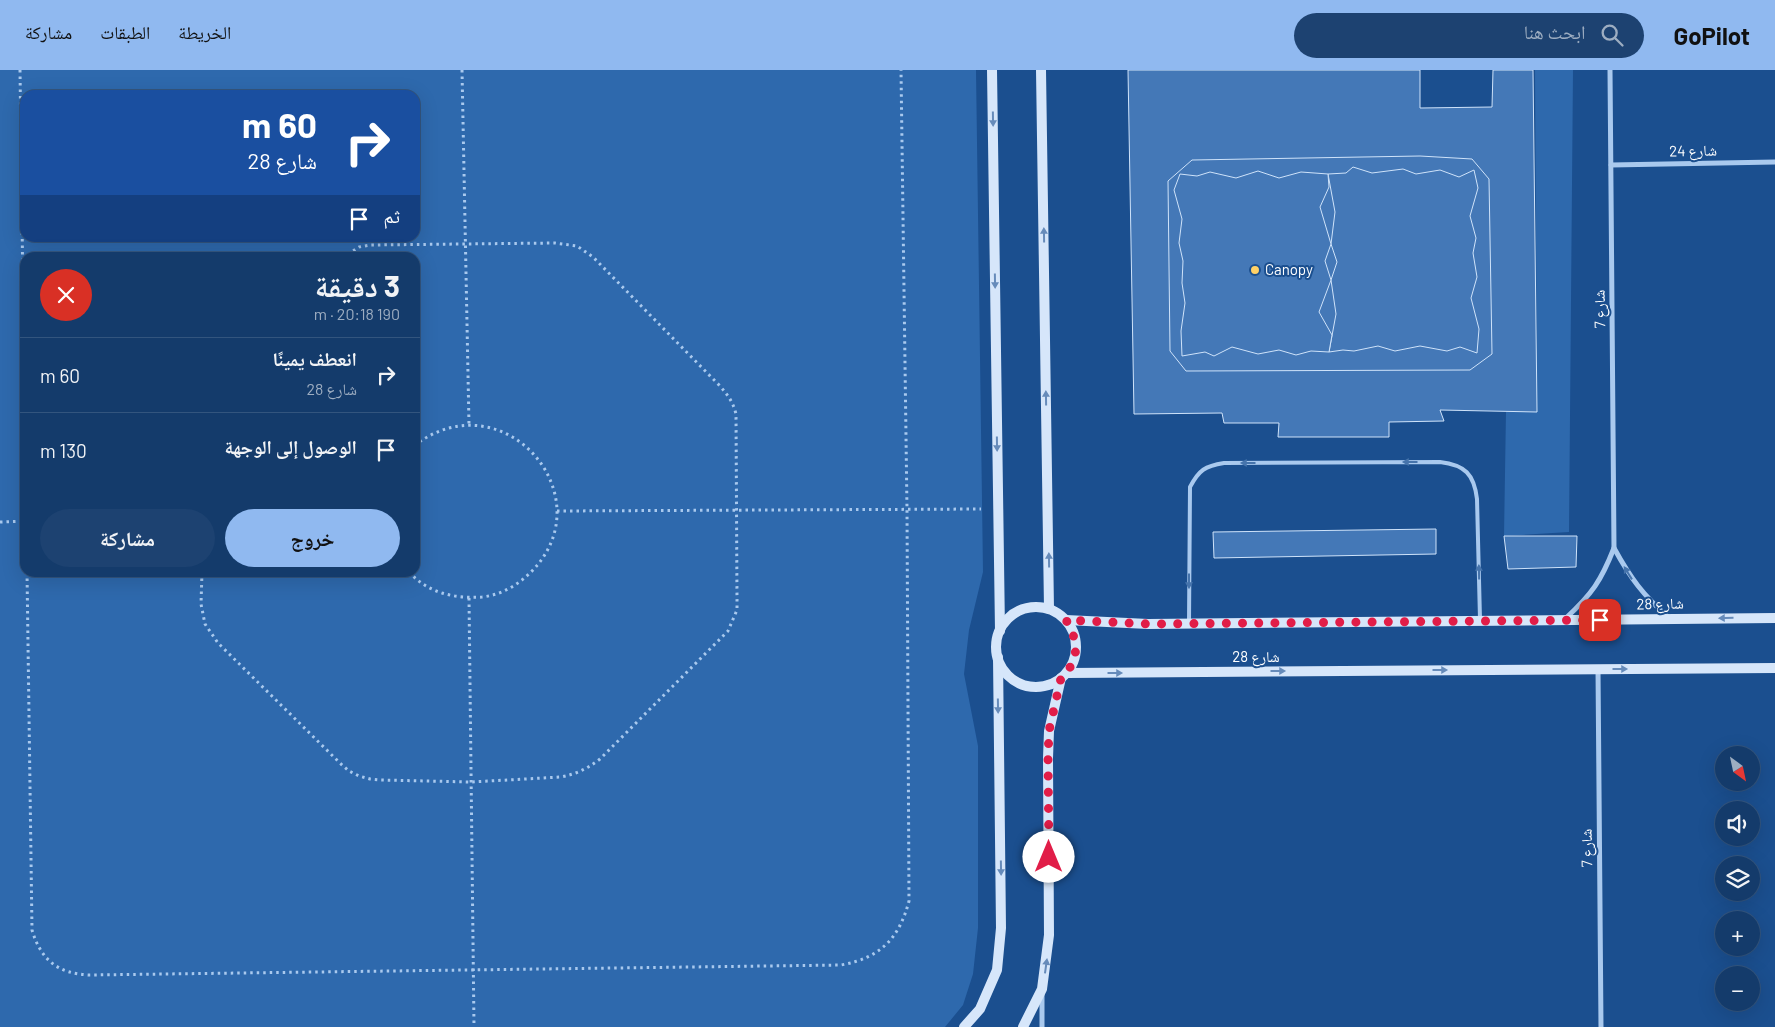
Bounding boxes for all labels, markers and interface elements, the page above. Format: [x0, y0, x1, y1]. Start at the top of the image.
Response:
search box [1294, 13, 1644, 58]
text: ابحث هنا [1524, 20, 1586, 43]
text: مشاركة [25, 21, 72, 43]
text: الطبقات [100, 21, 150, 43]
text: الخريطة [178, 21, 231, 43]
icon: search [1598, 21, 1626, 49]
text: GoPilot [1674, 21, 1750, 50]
text: 60 m [242, 103, 317, 145]
icon: right [335, 110, 400, 175]
one-way arrow [989, 111, 997, 127]
street label: شارع 24 [1669, 141, 1717, 161]
text: شارع 28 [248, 147, 317, 173]
text: ثم [383, 204, 400, 227]
icon: arrive [345, 205, 373, 233]
one-way arrow [1040, 227, 1048, 243]
place label: Canopy [1265, 260, 1313, 278]
marker: Canopy [1249, 264, 1261, 276]
text: 3 دقيقة [315, 267, 400, 303]
button: close [40, 269, 92, 321]
one-way arrow [991, 273, 999, 289]
street label: شارع 7 [1590, 289, 1610, 328]
text: 190 m · 20:18 [314, 304, 400, 323]
text: انعطف يمينًا [273, 347, 357, 370]
icon: right [372, 361, 400, 389]
text: 60 m [40, 364, 80, 387]
text: شارع 28 [306, 379, 357, 398]
one-way arrow [1042, 390, 1050, 406]
text: الوصول إلى الوجهة [224, 435, 357, 458]
icon: arrive [372, 436, 400, 464]
one-way arrow [993, 436, 1001, 452]
text: 130 m [40, 439, 87, 462]
one-way arrow [1402, 458, 1418, 466]
one-way arrow [1240, 459, 1256, 467]
button: مشاركة [40, 509, 215, 567]
button: خروج [225, 509, 400, 567]
one-way arrow [1045, 552, 1053, 568]
one-way arrow [1475, 564, 1483, 580]
one-way arrow [1623, 566, 1633, 579]
one-way arrow [1185, 573, 1193, 589]
street label: شارع 28 [1636, 594, 1684, 614]
pin [1579, 599, 1621, 641]
icon: arrive [1586, 606, 1614, 634]
one-way arrow [1718, 615, 1734, 623]
street label: شارع 28 [1232, 647, 1280, 667]
one-way arrow [1613, 665, 1629, 673]
one-way arrow [1433, 666, 1449, 674]
one-way arrow [1270, 667, 1286, 675]
one-way arrow [1108, 669, 1124, 677]
one-way arrow [994, 698, 1002, 714]
north arrow [1715, 746, 1760, 791]
map controls [1715, 746, 1760, 1011]
button: sound [1715, 801, 1760, 846]
street label: شارع 7 [1577, 828, 1597, 867]
position arrow [1022, 830, 1074, 882]
button: layers [1715, 856, 1760, 901]
one-way arrow [997, 861, 1005, 877]
button: + [1715, 911, 1760, 956]
one-way arrow [1043, 957, 1051, 973]
button: − [1715, 966, 1760, 1011]

